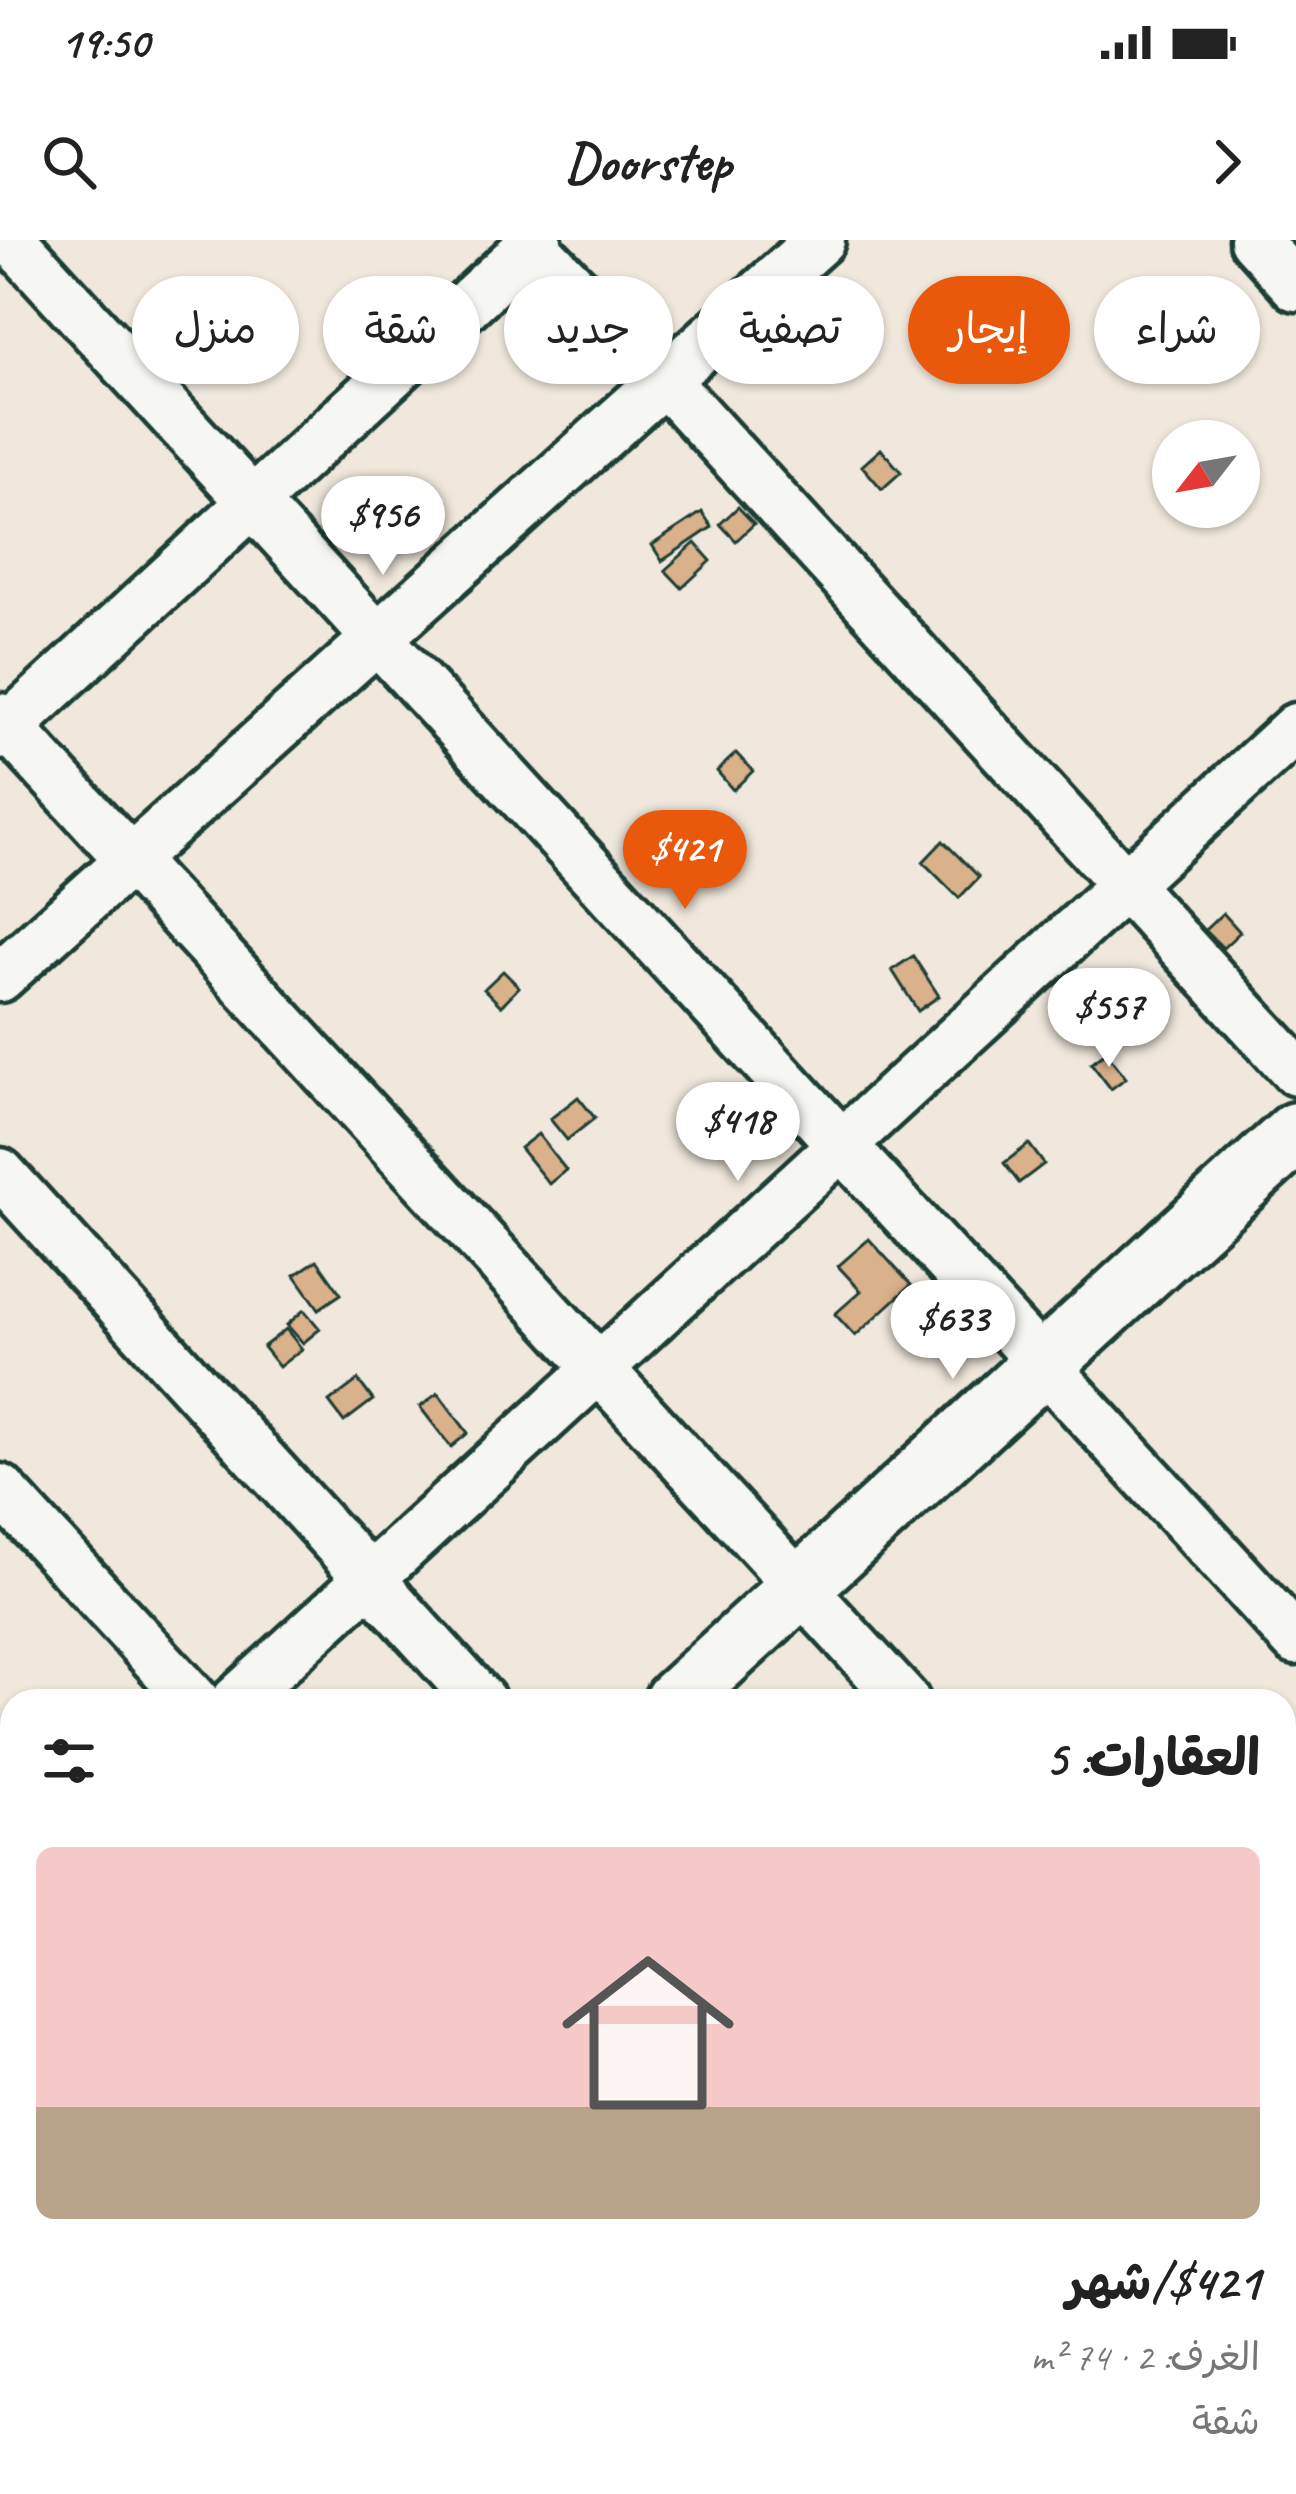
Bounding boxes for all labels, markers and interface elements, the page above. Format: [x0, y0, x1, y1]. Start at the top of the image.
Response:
text: 19:50 [60, 14, 149, 71]
text: Doorstep [565, 128, 731, 196]
icon: search [36, 129, 102, 195]
icon: forward [1194, 129, 1260, 195]
chip: منزل [132, 276, 299, 384]
chip: شقة [323, 276, 480, 384]
chip: جديد [504, 276, 673, 384]
chip: تصفية [697, 276, 884, 384]
chip: إيجار [908, 276, 1070, 384]
chip: شراء [1094, 276, 1260, 384]
north arrow [1152, 420, 1260, 528]
map controls [1152, 420, 1260, 528]
pin: $956 [312, 476, 454, 578]
text: $956 [348, 490, 418, 539]
pin: $421 [614, 810, 756, 912]
text: $421 [650, 824, 720, 873]
pin: $557 [1038, 968, 1180, 1070]
text: $557 [1075, 982, 1143, 1031]
pin: $418 [667, 1082, 809, 1184]
text: $418 [703, 1096, 773, 1145]
pin: $633 [882, 1280, 1024, 1382]
text: $633 [917, 1294, 989, 1343]
text: العقارات: 5 [1045, 1726, 1260, 1790]
icon: filters [36, 1728, 102, 1794]
icon: home [540, 1925, 756, 2141]
text: $421/شهر [1067, 2250, 1260, 2314]
text: الغرف: 2 · 74 m² [1030, 2333, 1260, 2382]
text: شقة [1192, 2397, 1260, 2446]

